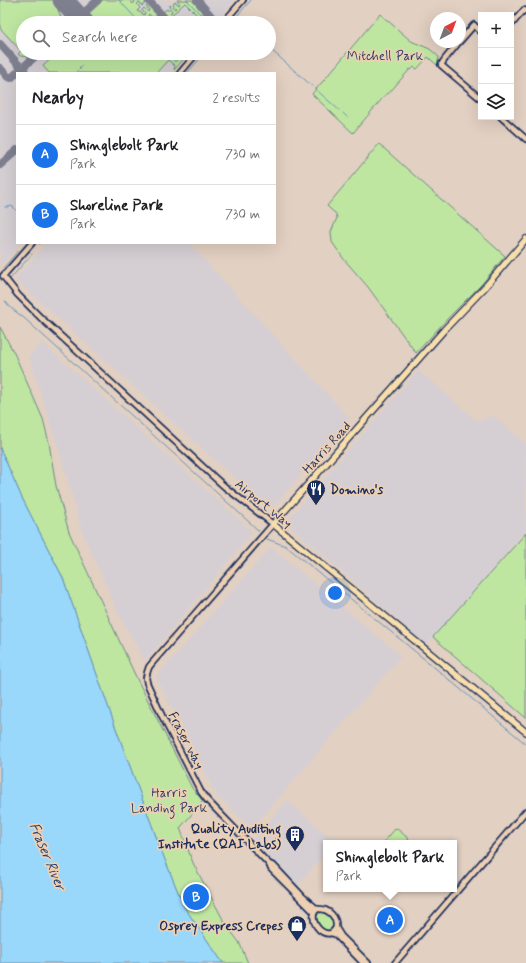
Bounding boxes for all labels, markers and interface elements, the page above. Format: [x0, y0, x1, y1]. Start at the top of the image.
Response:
north arrow [430, 12, 466, 48]
map controls [478, 12, 514, 120]
button: + [478, 12, 514, 48]
search box [16, 16, 276, 60]
icon: search [30, 27, 52, 49]
text: Search here [62, 28, 138, 48]
park label: Mitchell Park [347, 48, 424, 65]
button: − [478, 48, 514, 84]
button: layers [478, 84, 514, 120]
text: Nearby [32, 87, 84, 109]
text: 2 results [213, 90, 260, 107]
text: Shinglebolt Park [70, 136, 178, 156]
text: A [41, 146, 49, 163]
text: 730 m [225, 146, 260, 163]
text: Park [70, 156, 96, 173]
text: Shoreline Park [70, 196, 163, 216]
text: B [41, 206, 49, 223]
text: 730 m [225, 206, 260, 223]
text: Park [70, 216, 96, 233]
street label: Harris Road [299, 418, 355, 478]
street label: Airport Way [231, 476, 295, 532]
restaurant icon: Domino's [305, 478, 327, 506]
place label: Domino's [330, 482, 384, 499]
your location [325, 583, 345, 603]
street label: Fraser Way [164, 709, 207, 772]
park label: Harris Landing Park [131, 785, 208, 819]
water label: Fraser River [25, 820, 70, 895]
place label: Quality Auditing Institute (QAI Labs) [158, 821, 281, 853]
building icon: Quality Auditing Institute (QAI Labs) [284, 824, 306, 852]
popup [323, 840, 457, 892]
text: Shinglebolt Park [336, 848, 444, 868]
text: Park [336, 868, 362, 885]
pin: B [183, 882, 209, 912]
pin: A [377, 905, 403, 935]
shop icon: Osprey Express Crepes [286, 914, 308, 942]
place label: Osprey Express Crepes [159, 918, 283, 935]

